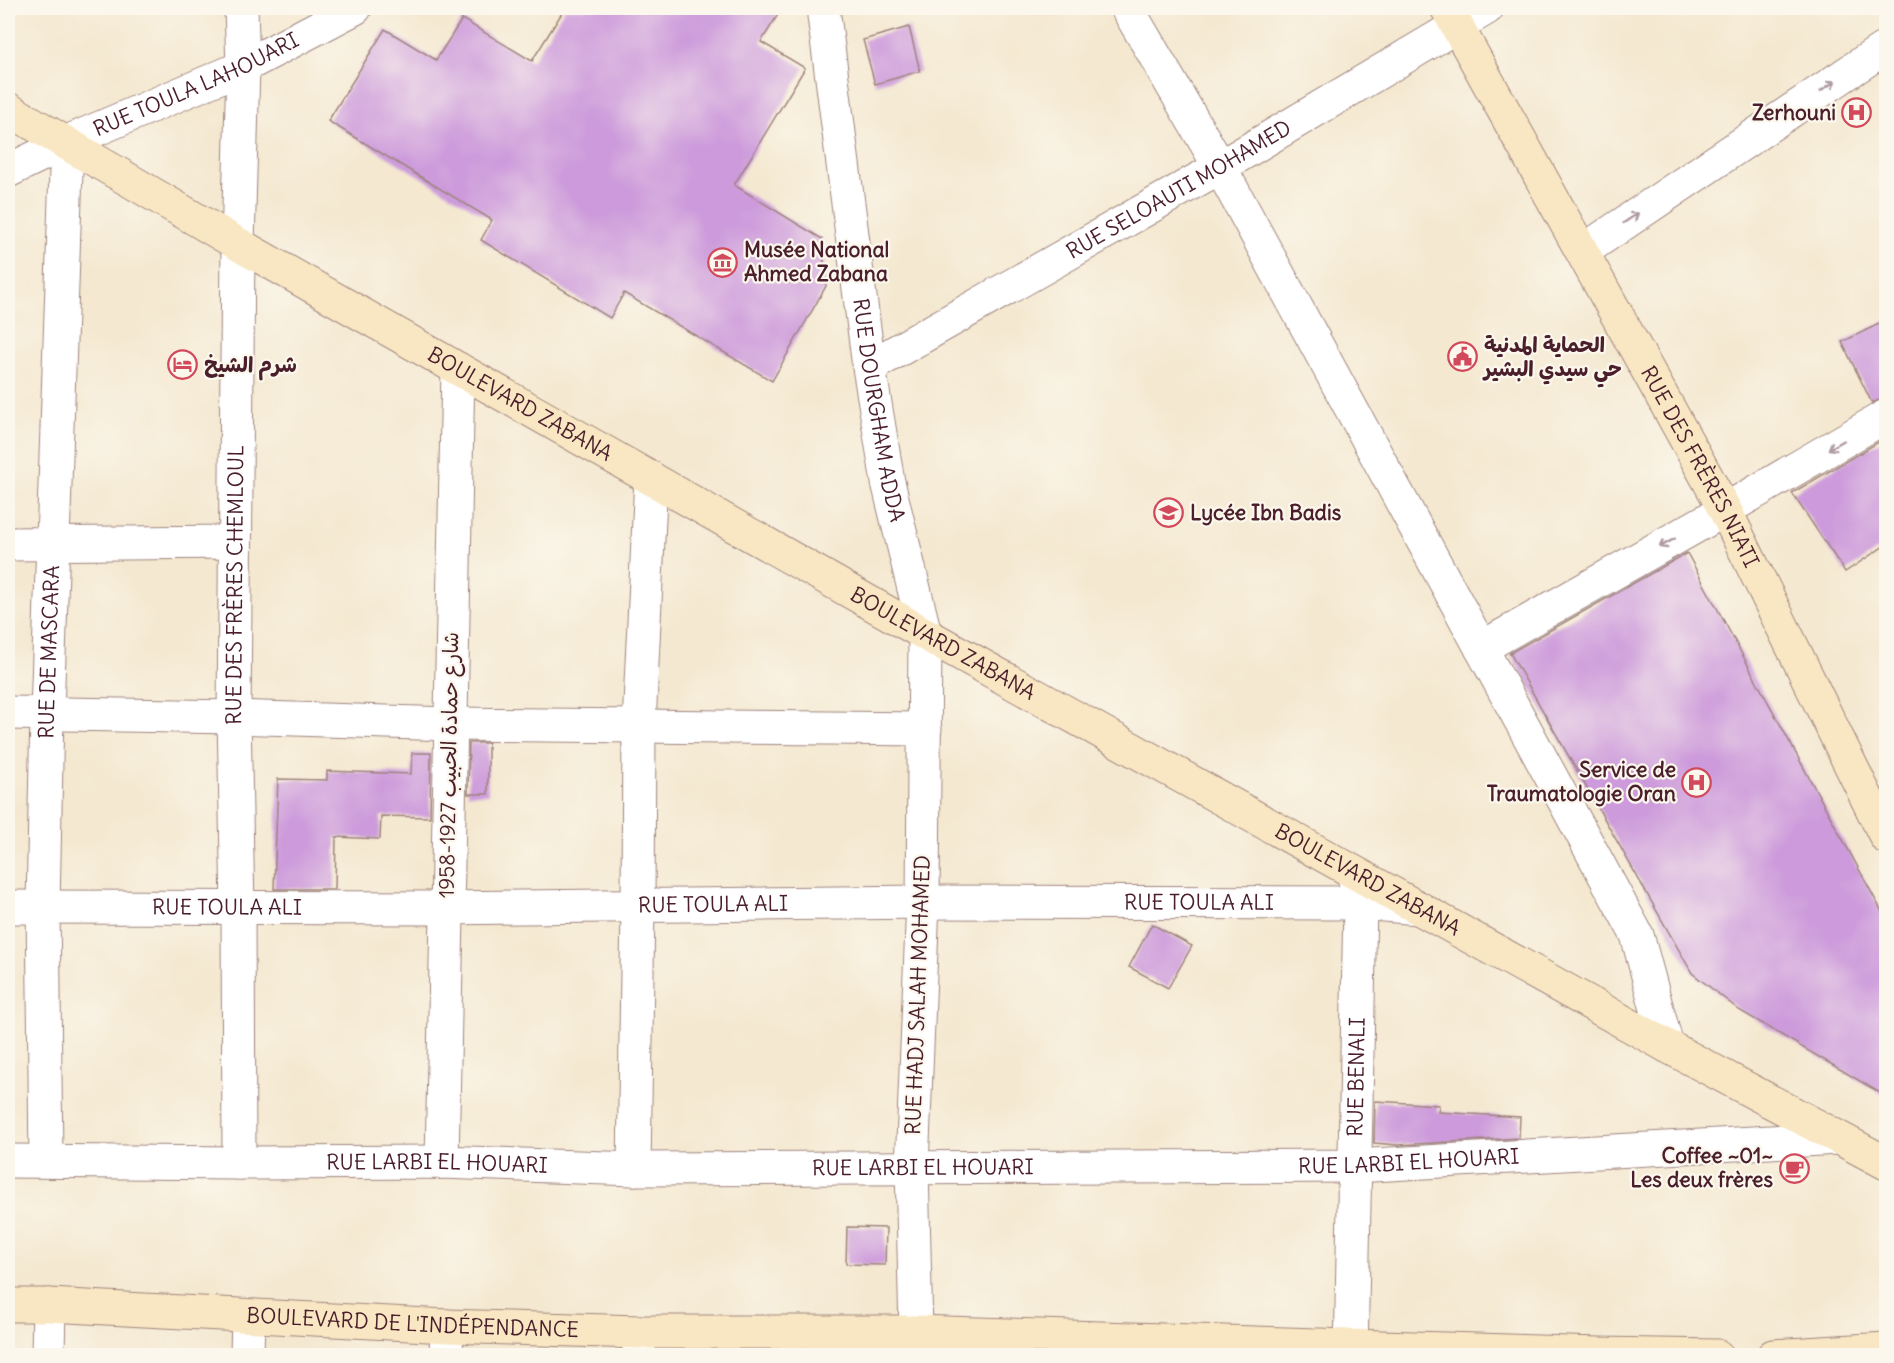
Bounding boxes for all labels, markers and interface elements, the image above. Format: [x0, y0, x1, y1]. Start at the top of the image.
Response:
street label: RUE TOULA LAHOUARI [89, 26, 303, 142]
one-way arrow [1819, 80, 1836, 92]
hospital icon: Zerhouni [1841, 97, 1873, 129]
place label: Zerhouni [1752, 99, 1836, 126]
street label: RUE SELOAUTI MOHAMED [1061, 114, 1296, 265]
one-way arrow [1623, 212, 1639, 224]
place label: Musée National Ahmed Zabana [744, 236, 889, 287]
museum icon: Musée National Ahmed Zabana [707, 246, 739, 278]
street label: RUE DOURGHAM ADDA [847, 297, 911, 525]
place label: الحماية المدنية حي سيدي البشير [1482, 331, 1622, 388]
street label: BOULEVARD ZABANA [423, 341, 617, 467]
public building icon: الحماية المدنية حي سيدي البشير [1447, 341, 1479, 373]
hotel icon: شرم الشيخ [167, 349, 199, 381]
place label: شرم الشيخ [204, 351, 297, 381]
street label: RUE DES FRÈRES NIATI [1635, 361, 1765, 572]
one-way arrow [1828, 440, 1845, 452]
street label: RUE DES FRÈRES CHEMLOUL [220, 445, 249, 725]
school or university icon: Lycée Ibn Badis [1153, 497, 1185, 529]
place label: Lycée Ibn Badis [1190, 499, 1342, 526]
one-way arrow [1659, 537, 1676, 549]
street label: RUE DE MASCARA [32, 565, 65, 739]
street label: BOULEVARD ZABANA [846, 580, 1041, 706]
street label: شارع حمادة الحبيب 1927-1958 [433, 632, 466, 899]
place label: Service de Traumatologie Oran [1487, 756, 1676, 807]
hospital icon: Service de Traumatologie Oran [1681, 766, 1713, 798]
street label: BOULEVARD ZABANA [1270, 817, 1465, 942]
street label: RUE HADJ SALAH MOHAMED [899, 855, 936, 1135]
street label: RUE TOULA ALI [1124, 888, 1274, 916]
street label: RUE TOULA ALI [638, 890, 788, 919]
street label: RUE TOULA ALI [152, 893, 302, 921]
street label: RUE BENALI [1341, 1017, 1371, 1137]
street label: RUE LARBI EL HOUARI [1298, 1142, 1520, 1179]
place label: Coffee ~01~ Les deux frères [1630, 1142, 1773, 1193]
street label: RUE LARBI EL HOUARI [326, 1148, 548, 1179]
cafe icon: Coffee ~01~ Les deux frères [1778, 1152, 1810, 1184]
street label: RUE LARBI EL HOUARI [812, 1153, 1034, 1181]
street label: BOULEVARD DE L'INDÉPENDANCE [246, 1301, 579, 1343]

